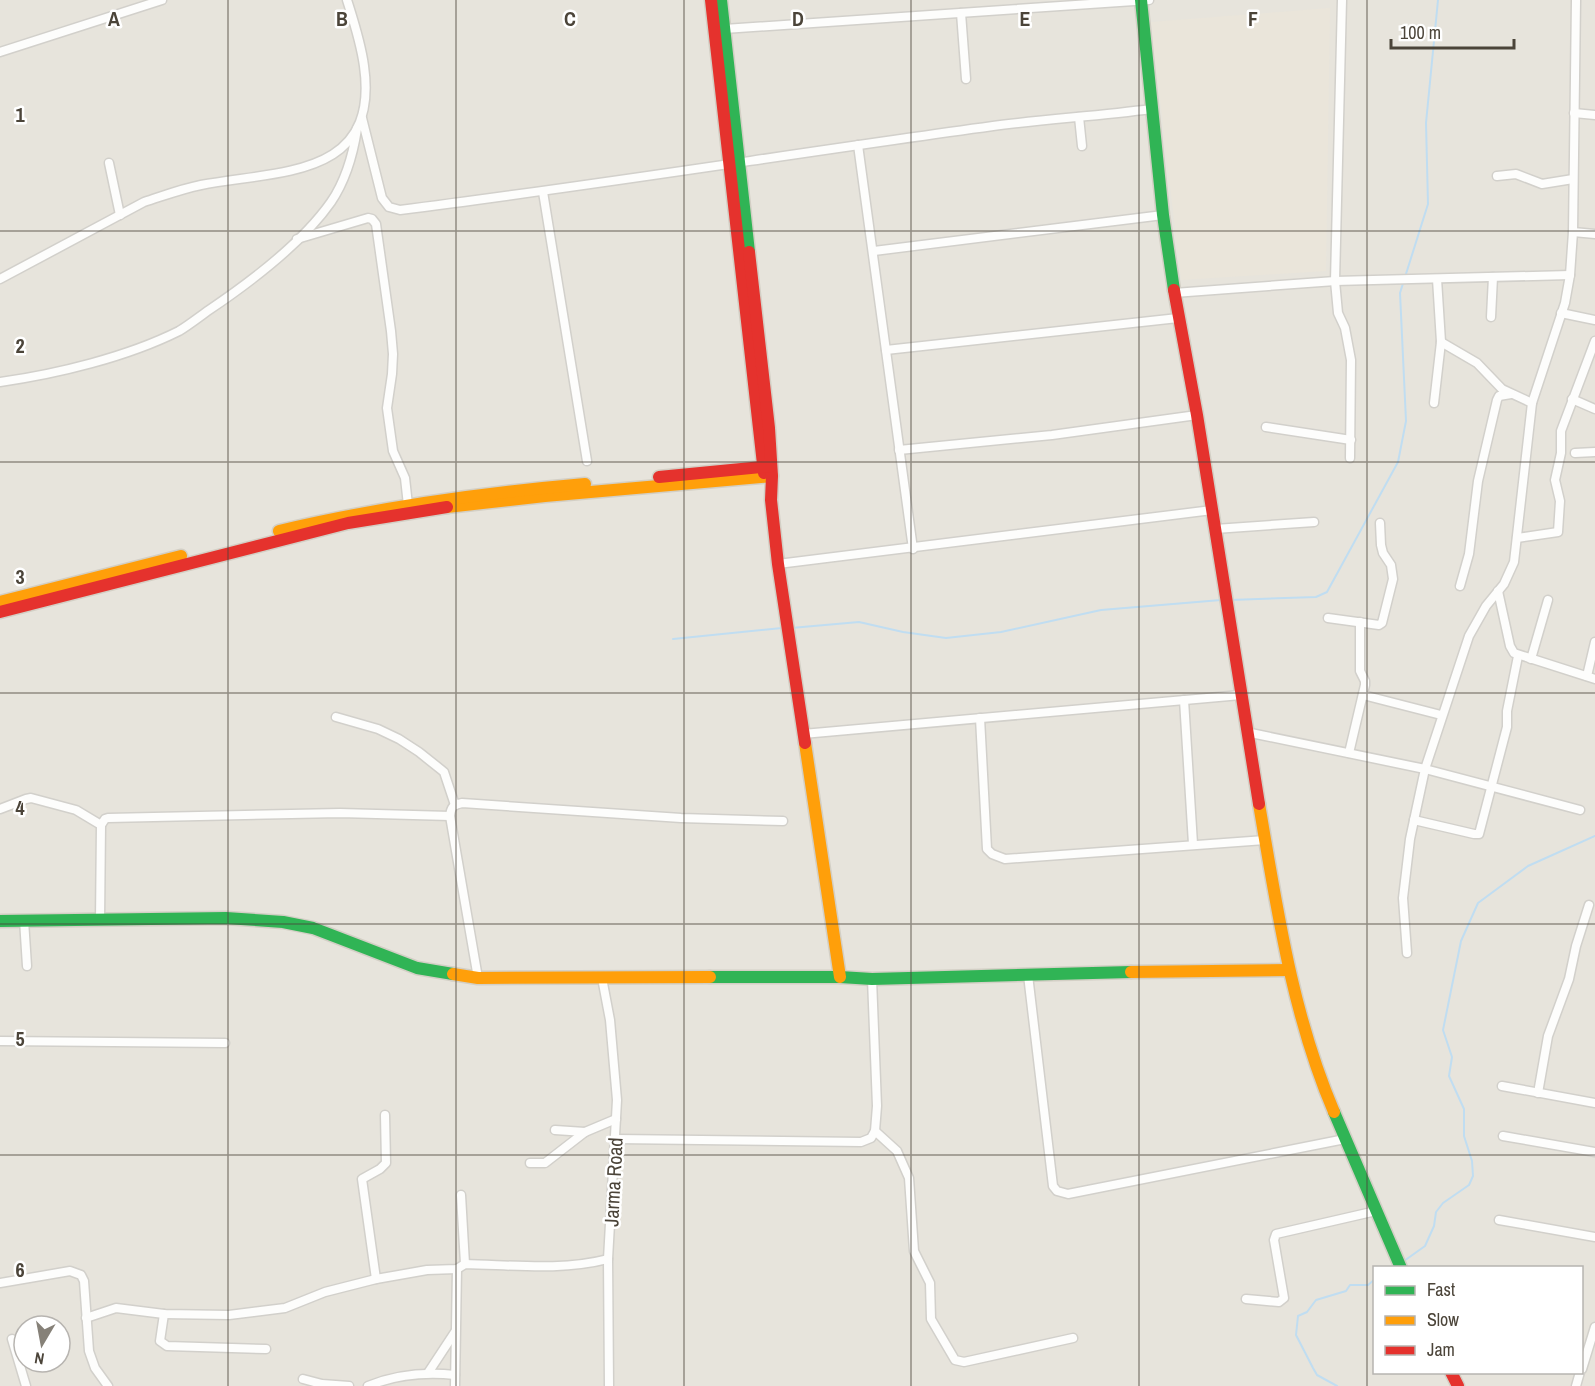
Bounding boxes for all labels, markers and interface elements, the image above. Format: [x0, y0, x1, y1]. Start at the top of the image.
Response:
text: A [108, 5, 120, 32]
text: B [336, 5, 348, 32]
text: C [564, 5, 576, 32]
text: D [792, 5, 804, 32]
text: E [1020, 5, 1031, 32]
text: F [1248, 5, 1258, 32]
scale bar [1391, 12, 1514, 50]
text: 100 m [1400, 20, 1441, 45]
text: 1 [15, 101, 25, 128]
text: 2 [15, 332, 25, 359]
text: 3 [15, 563, 25, 590]
text: 4 [15, 794, 25, 821]
text: 5 [15, 1025, 25, 1052]
street label: Jarma Road [597, 1137, 629, 1227]
text: 6 [15, 1256, 25, 1283]
legend [1373, 1266, 1583, 1374]
text: Fast [1427, 1277, 1455, 1302]
text: Slow [1427, 1307, 1459, 1332]
north arrow [12, 1314, 72, 1374]
text: Jam [1427, 1337, 1455, 1362]
text: N [33, 1347, 46, 1370]

